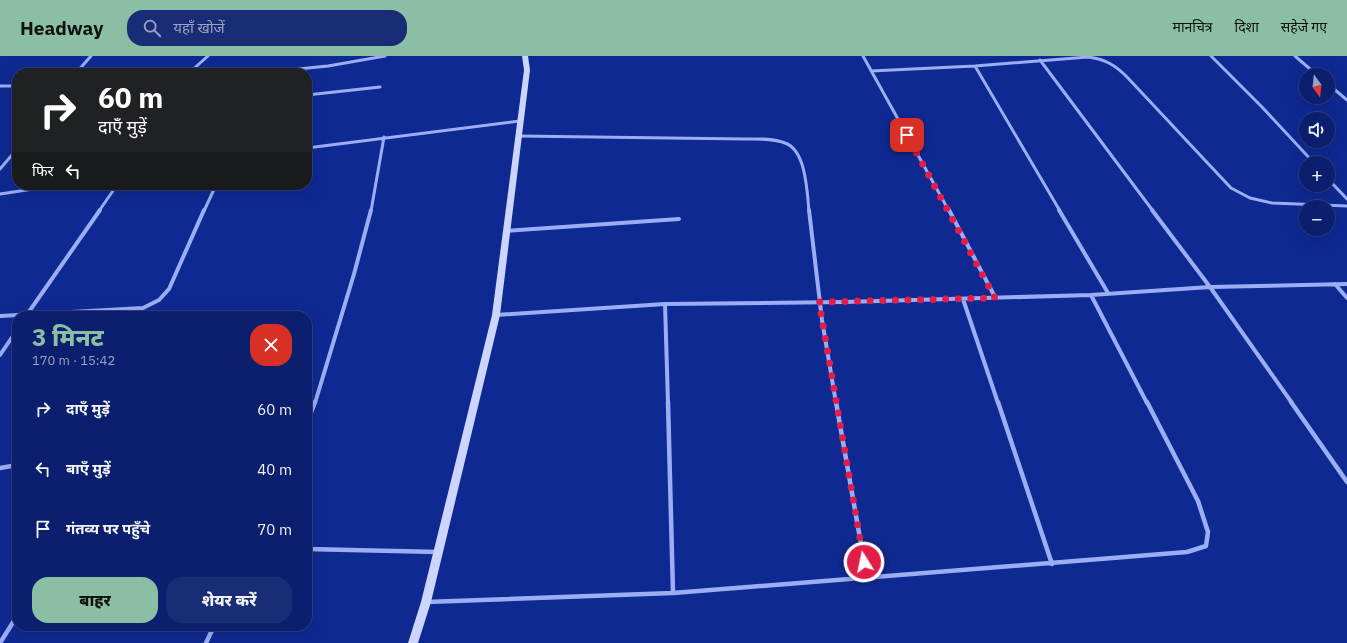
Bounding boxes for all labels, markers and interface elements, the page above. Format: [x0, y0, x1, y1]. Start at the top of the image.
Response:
search box [127, 10, 407, 46]
text: Headway [20, 16, 103, 40]
icon: search [141, 17, 163, 39]
text: यहाँ खोजें [173, 18, 225, 37]
text: मानचित्र [1173, 18, 1213, 36]
text: दिशा [1235, 18, 1259, 36]
text: सहेजे गए [1281, 18, 1327, 36]
north arrow [1299, 68, 1335, 104]
map controls [1299, 68, 1335, 236]
text: 60 m [98, 79, 163, 116]
icon: right [32, 84, 84, 136]
button: sound [1299, 112, 1335, 148]
text: दाएँ मुड़ें [98, 115, 147, 138]
pin [890, 118, 924, 152]
icon: arrive [896, 124, 918, 146]
button: + [1299, 156, 1335, 192]
icon: left [62, 160, 84, 182]
text: फिर [32, 161, 54, 180]
button: − [1299, 200, 1335, 236]
text: 3 मिनट [32, 321, 104, 353]
button: close [250, 324, 292, 366]
text: 170 m · 15:42 [32, 352, 115, 369]
icon: right [32, 398, 54, 420]
text: दाएँ मुड़ें [66, 399, 110, 418]
text: 60 m [257, 400, 292, 419]
icon: left [32, 458, 54, 480]
text: बाएँ मुड़ें [66, 459, 111, 478]
text: 40 m [257, 460, 292, 479]
icon: arrive [32, 518, 54, 540]
text: गंतव्य पर पहुँचे [66, 519, 150, 538]
text: 70 m [257, 520, 292, 539]
position arrow [843, 541, 885, 583]
button: बाहर [32, 577, 158, 623]
button: शेयर करें [166, 577, 292, 623]

